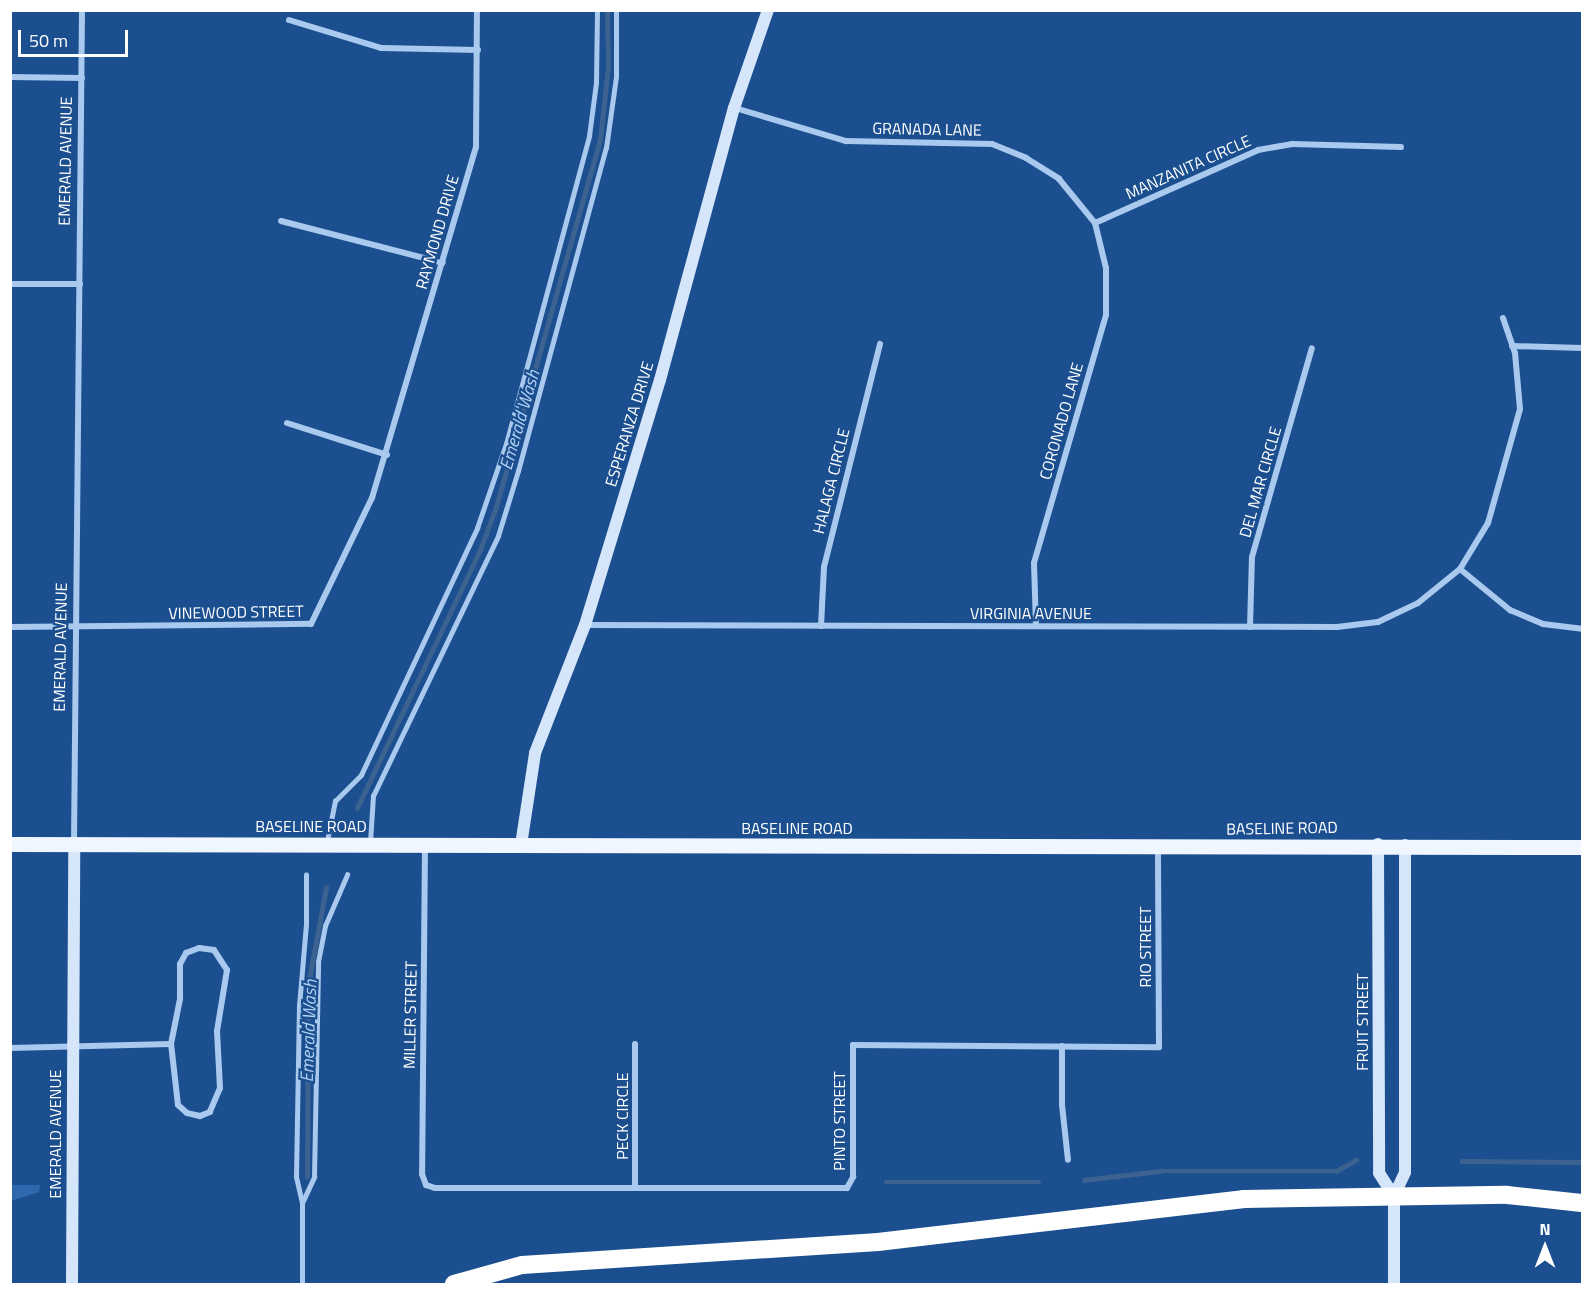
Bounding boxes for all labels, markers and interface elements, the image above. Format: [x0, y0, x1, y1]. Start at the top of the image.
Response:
scale bar [21, 18, 130, 56]
text: 50 m [29, 27, 68, 54]
street label: EMERALD AVENUE [54, 96, 76, 226]
street label: GRANADA LANE [872, 118, 982, 140]
street label: MANZANITA CIRCLE [1122, 131, 1254, 203]
street label: RAYMOND DRIVE [412, 173, 462, 291]
street label: ESPERANZA DRIVE [601, 359, 657, 489]
street label: CORONADO LANE [1035, 360, 1087, 482]
water label: Emerald Wash [495, 368, 545, 472]
street label: DEL MAR CIRCLE [1235, 424, 1285, 540]
street label: HALAGA CIRCLE [809, 426, 853, 536]
street label: EMERALD AVENUE [49, 582, 71, 712]
street label: VINEWOOD STREET [168, 601, 304, 623]
street label: VIRGINIA AVENUE [970, 603, 1092, 623]
street label: BASELINE ROAD [255, 816, 367, 836]
street label: BASELINE ROAD [1226, 817, 1338, 839]
street label: BASELINE ROAD [741, 818, 853, 838]
street label: RIO STREET [1135, 907, 1155, 987]
street label: MILLER STREET [399, 961, 421, 1069]
street label: FRUIT STREET [1352, 973, 1372, 1071]
water label: Emerald Wash [296, 979, 322, 1083]
street label: EMERALD AVENUE [45, 1069, 65, 1199]
street label: PINTO STREET [829, 1071, 849, 1171]
street label: PECK CIRCLE [612, 1072, 632, 1160]
north arrow [1515, 1217, 1575, 1277]
text: N [1539, 1217, 1551, 1241]

